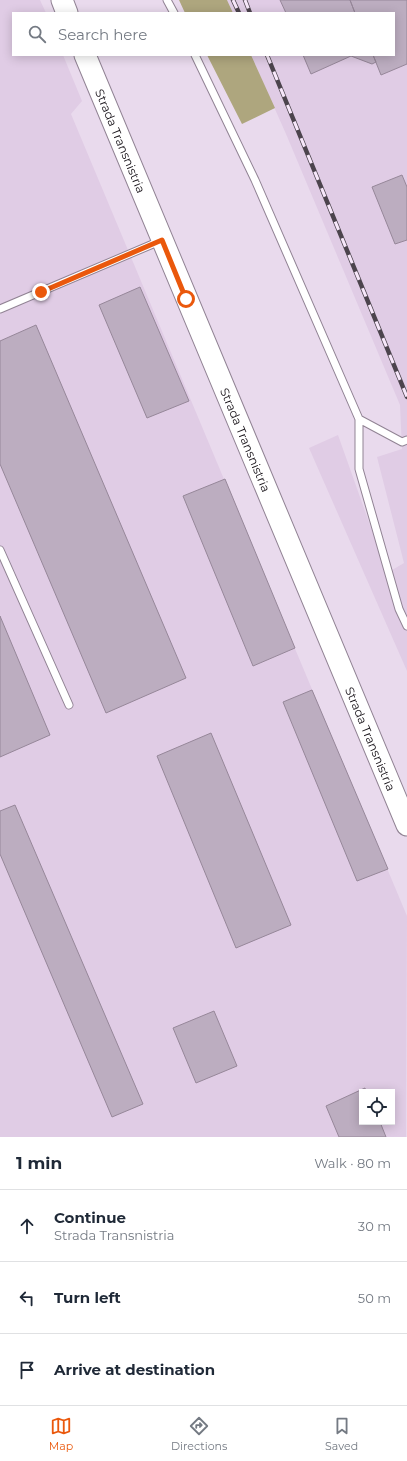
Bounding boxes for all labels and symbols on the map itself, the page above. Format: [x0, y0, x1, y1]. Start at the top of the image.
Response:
street label: Strada Transnistria [92, 87, 149, 195]
route end [32, 283, 50, 301]
route start [177, 290, 195, 308]
street label: Strada Transnistria [217, 385, 274, 494]
street label: Strada Transnistria [342, 684, 399, 793]

